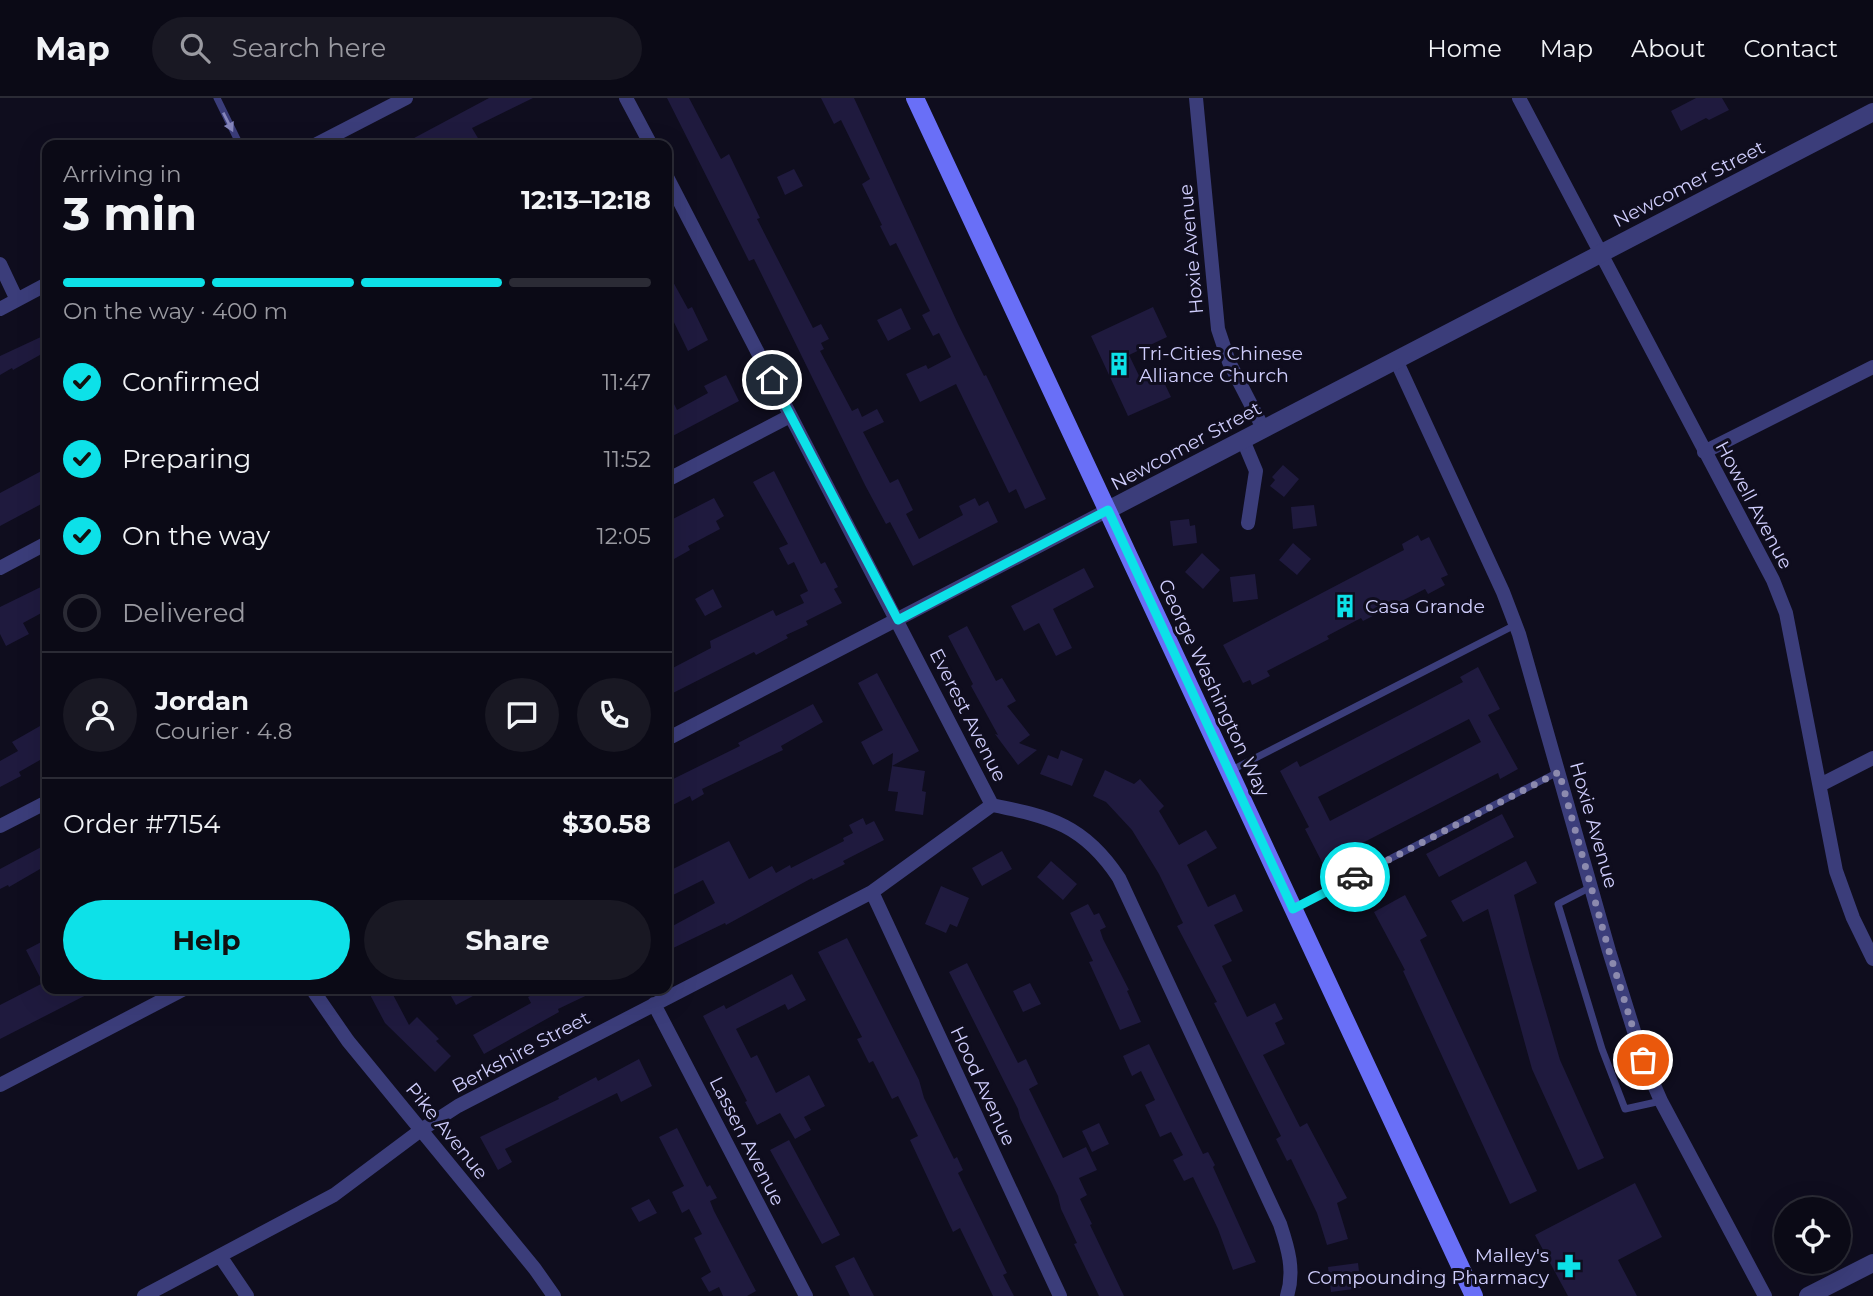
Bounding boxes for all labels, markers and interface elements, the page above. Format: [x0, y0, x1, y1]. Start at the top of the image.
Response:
search box [152, 17, 642, 80]
text: Map [35, 28, 110, 68]
icon: search [176, 29, 214, 67]
text: Search here [232, 32, 386, 64]
text: Home [1427, 34, 1502, 63]
text: Map [1540, 34, 1593, 63]
text: About [1631, 34, 1705, 63]
text: Contact [1743, 34, 1838, 63]
one-way arrow [223, 112, 234, 132]
street label: Newcomer Street [1609, 136, 1769, 232]
text: Arriving in [63, 160, 182, 188]
street label: Hoxie Avenue [1174, 183, 1208, 315]
text: 12:13–12:18 [521, 184, 651, 216]
text: 3 min [63, 185, 197, 242]
text: On the way · 400 m [63, 297, 288, 325]
place label: Tri-Cities Chinese Alliance Church [1139, 342, 1303, 387]
pin [742, 350, 802, 410]
building icon: Tri-Cities Chinese Alliance Church [1105, 350, 1133, 378]
icon: home [753, 361, 791, 399]
icon: check [63, 363, 101, 401]
text: Confirmed [122, 366, 261, 398]
text: 11:47 [602, 368, 651, 396]
street label: Newcomer Street [1107, 396, 1265, 495]
street label: Howell Avenue [1711, 437, 1797, 573]
icon: check [63, 440, 101, 478]
text: Preparing [122, 443, 251, 475]
text: 11:52 [604, 445, 651, 473]
icon: check [63, 517, 101, 555]
text: On the way [122, 520, 270, 552]
text: 12:05 [597, 522, 651, 550]
street label: George Washington Way [1153, 575, 1275, 801]
building icon: Casa Grande [1331, 592, 1359, 620]
place label: Casa Grande [1365, 595, 1485, 618]
text: Delivered [122, 597, 246, 629]
street label: Everest Avenue [924, 645, 1012, 785]
button: person [63, 678, 137, 752]
button: chat [485, 678, 559, 752]
button: phone [577, 678, 651, 752]
text: Jordan [155, 685, 249, 717]
text: Courier · 4.8 [155, 717, 292, 745]
street label: Hoxie Avenue [1565, 759, 1623, 891]
text: Order #7154 [63, 808, 220, 840]
text: $30.58 [562, 808, 651, 840]
courier [1320, 842, 1390, 912]
icon: car [1336, 858, 1374, 896]
button: Help [63, 900, 350, 980]
button: Share [364, 900, 651, 980]
street label: Berkshire Street [448, 1006, 594, 1098]
street label: Hood Avenue [945, 1023, 1021, 1149]
pin [1613, 1030, 1673, 1090]
icon: bag [1624, 1041, 1662, 1079]
street label: Lassen Avenue [705, 1073, 789, 1209]
street label: Pike Avenue [401, 1078, 493, 1184]
map controls [1774, 1197, 1851, 1274]
button: locate [1774, 1197, 1851, 1274]
place label: Malley's Compounding Pharmacy [1307, 1244, 1550, 1289]
pharmacy icon: Malley's Compounding Pharmacy [1555, 1252, 1583, 1280]

